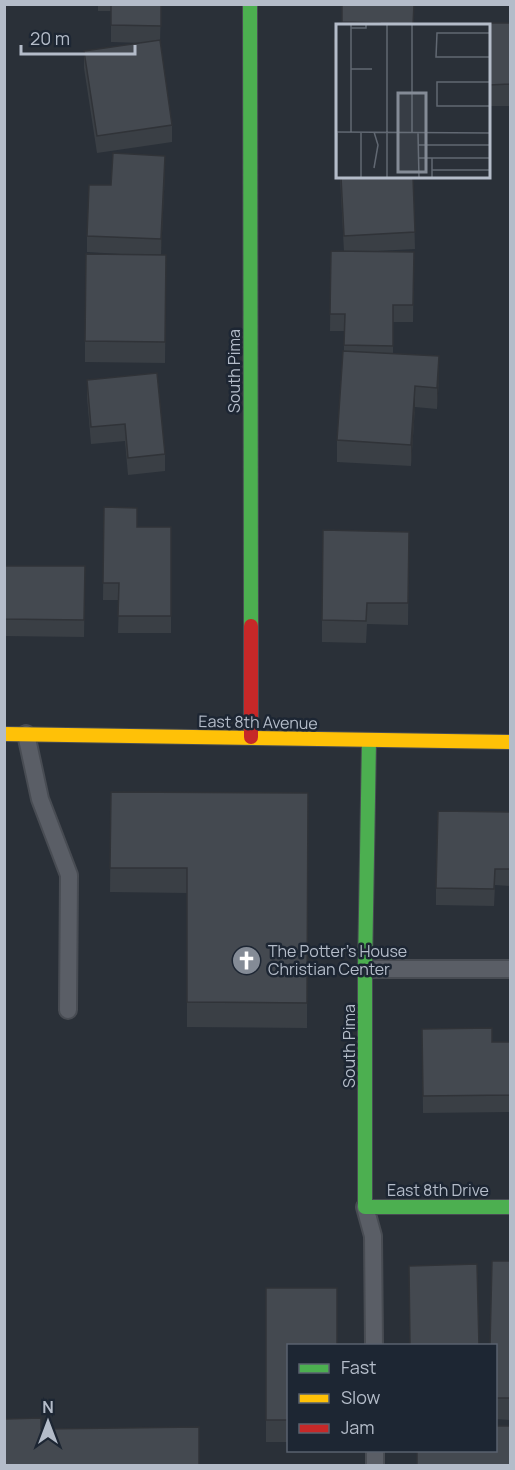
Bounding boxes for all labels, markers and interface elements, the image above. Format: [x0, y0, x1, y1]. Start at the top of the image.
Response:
scale bar [21, 18, 135, 56]
inset map [336, 24, 491, 178]
text: 20 m [30, 26, 70, 50]
street label: South Pima [223, 329, 245, 413]
street label: East 8th Avenue [198, 710, 318, 734]
place label: The Potter's House Christian Center [268, 940, 407, 980]
church icon: The Potter's House Christian Center [231, 944, 263, 976]
street label: South Pima [338, 1004, 360, 1088]
street label: East 8th Drive [387, 1179, 489, 1201]
legend [287, 1344, 497, 1452]
text: Fast [341, 1355, 376, 1379]
text: Slow [341, 1385, 381, 1409]
north arrow [18, 1392, 78, 1452]
text: N [42, 1396, 54, 1418]
text: Jam [341, 1415, 375, 1439]

